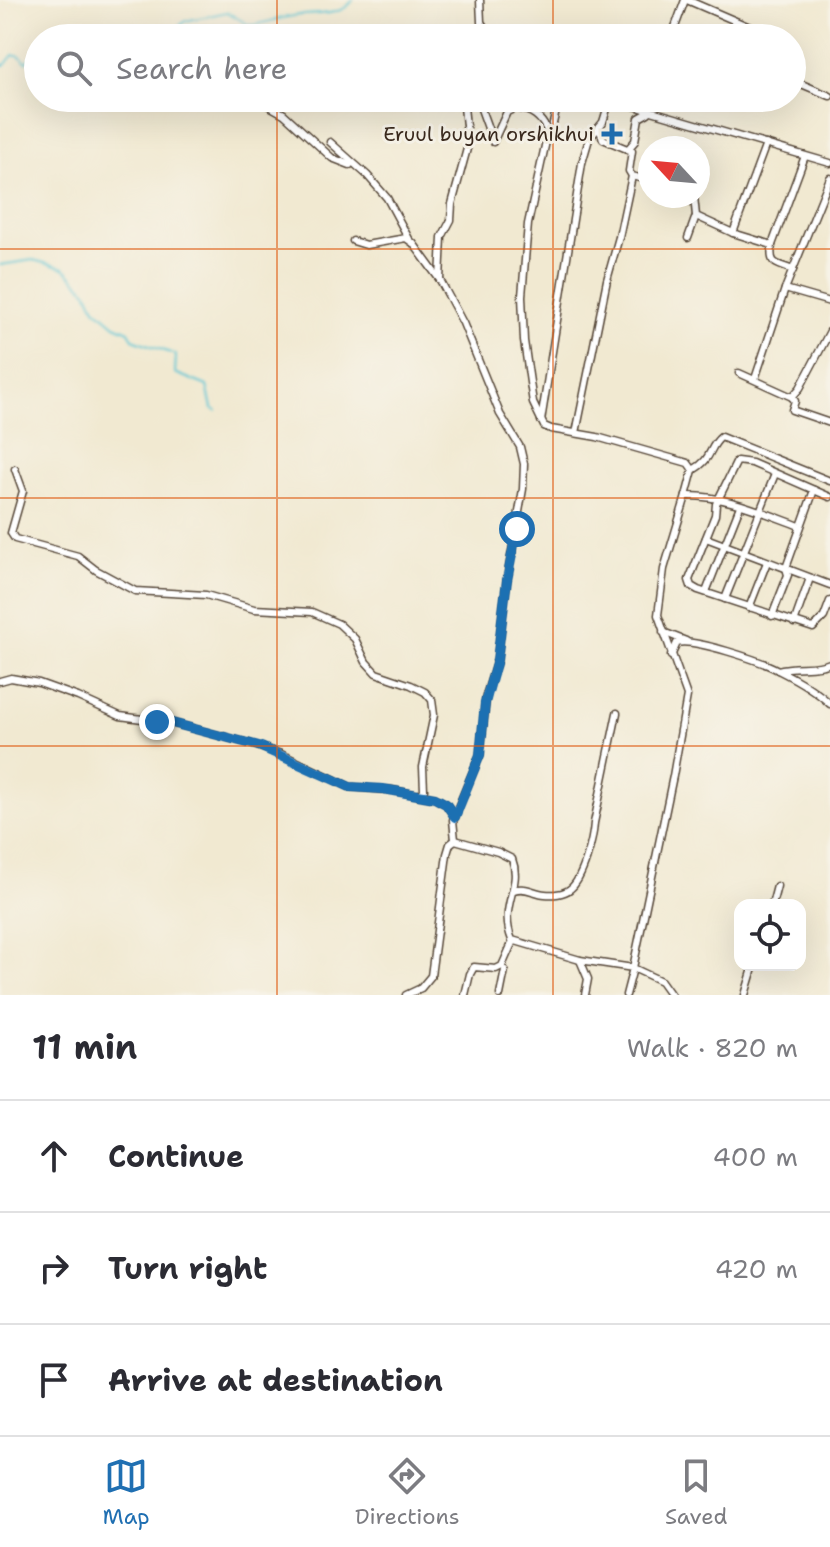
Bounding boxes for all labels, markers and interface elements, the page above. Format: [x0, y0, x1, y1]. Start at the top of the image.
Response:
search box [24, 24, 806, 112]
icon: search [52, 46, 96, 90]
text: Search here [116, 48, 287, 89]
place label: Eruul buyan orshikhui [383, 121, 594, 147]
marker: Eruul buyan orshikhui [601, 123, 623, 145]
north arrow [638, 136, 710, 208]
route start [499, 511, 535, 547]
route end [139, 704, 175, 740]
map controls [734, 899, 806, 971]
button: locate [734, 899, 806, 971]
text: 11 min [32, 1024, 137, 1070]
text: Walk · 820 m [627, 1030, 798, 1065]
icon: ahead [32, 1134, 76, 1178]
text: Continue [108, 1136, 244, 1177]
text: 400 m [713, 1139, 798, 1174]
icon: right [32, 1246, 76, 1290]
text: Turn right [108, 1248, 267, 1289]
text: 420 m [715, 1251, 798, 1286]
icon: arrive [32, 1358, 76, 1402]
text: Arrive at destination [108, 1360, 443, 1401]
tab: Map [103, 1454, 150, 1531]
tab: Directions [355, 1454, 460, 1531]
tab: Saved [665, 1454, 727, 1531]

